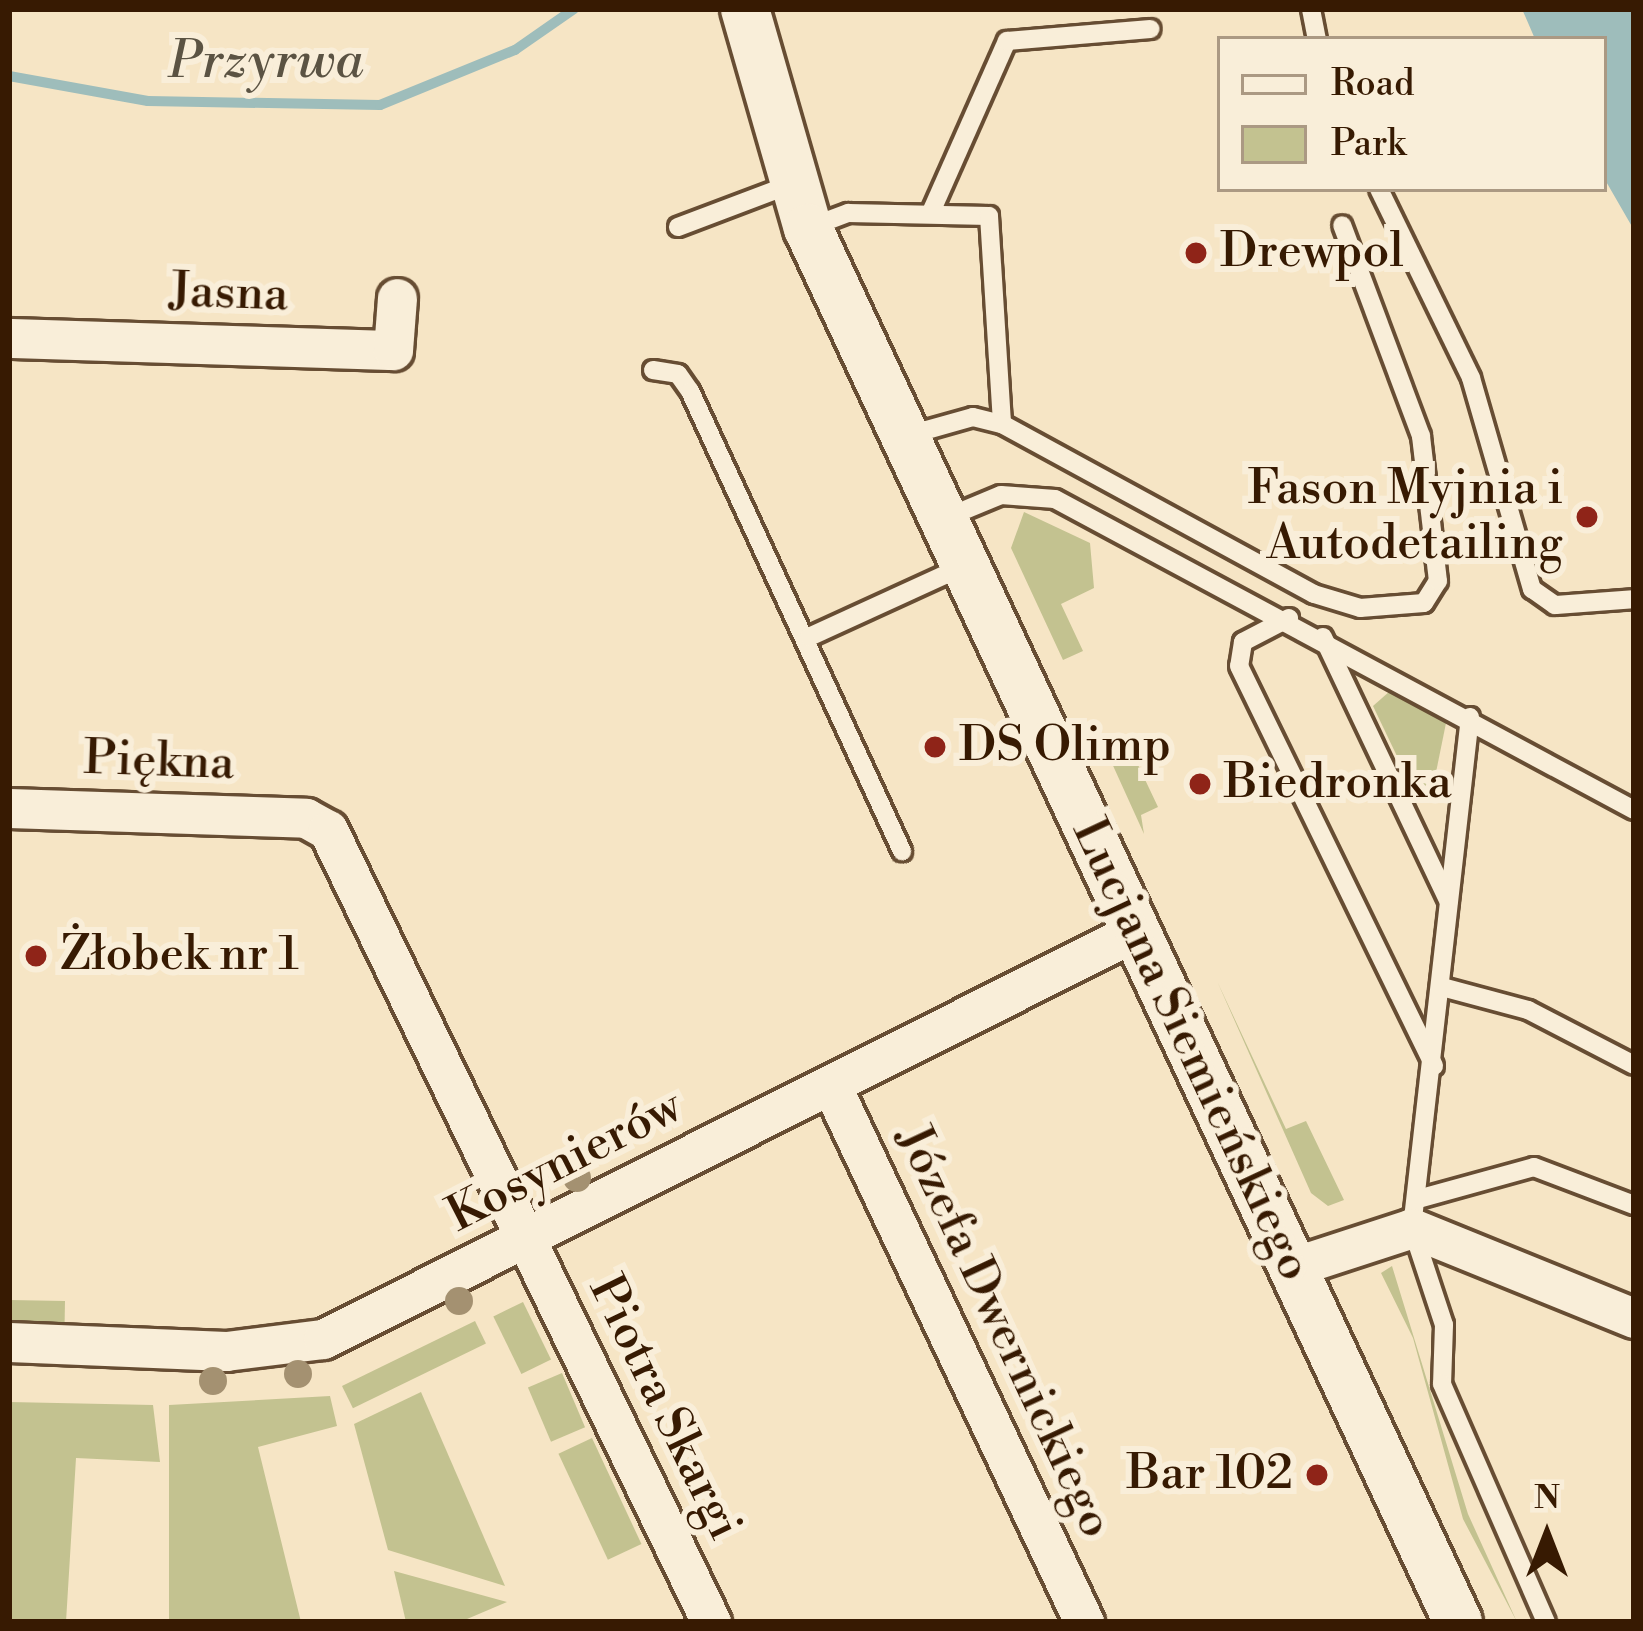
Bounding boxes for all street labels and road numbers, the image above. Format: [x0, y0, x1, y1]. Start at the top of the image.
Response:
street label: Jasna [169, 263, 289, 325]
street label: Piękna [83, 731, 235, 793]
street label: Lucjana Siemieńskiego [1059, 810, 1323, 1290]
street label: Kosynierów [438, 1078, 692, 1246]
street label: Józefa Dwernickiego [883, 1117, 1125, 1547]
street label: Piotra Skargi [575, 1267, 753, 1549]

